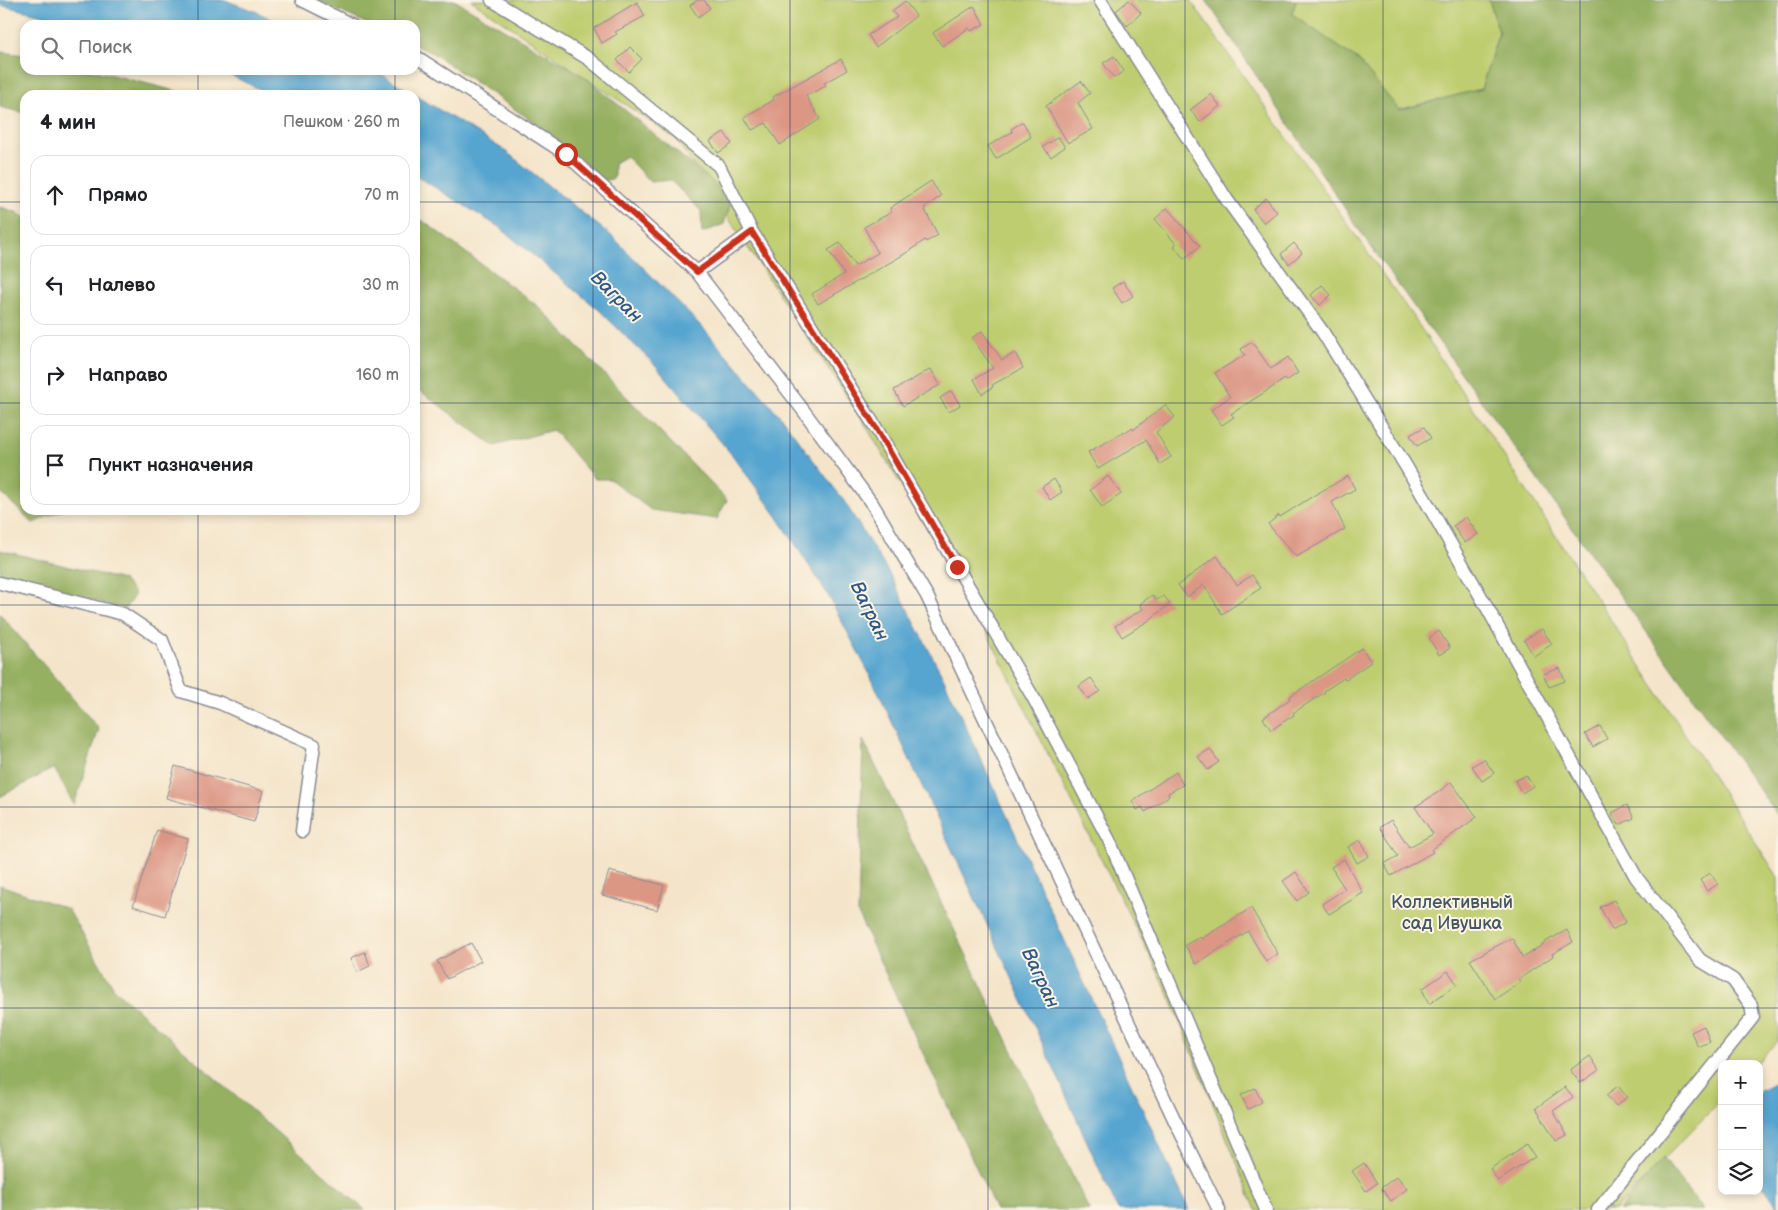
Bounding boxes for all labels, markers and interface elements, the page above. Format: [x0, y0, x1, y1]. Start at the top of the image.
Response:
search box [20, 20, 420, 75]
icon: search [38, 34, 66, 62]
text: Поиск [78, 36, 132, 59]
text: 4 мин [40, 110, 96, 135]
text: Пешком · 260 m [283, 113, 400, 132]
route start [555, 143, 578, 166]
icon: ahead [41, 181, 69, 209]
text: Прямо [88, 184, 148, 207]
text: 70 m [364, 186, 399, 205]
water label: Вагран [585, 266, 647, 328]
icon: left [41, 271, 69, 299]
text: Налево [88, 274, 155, 297]
text: 30 m [362, 276, 399, 295]
icon: right [41, 361, 69, 389]
text: Направо [88, 364, 168, 387]
text: 160 m [356, 366, 399, 385]
icon: arrive [41, 451, 69, 479]
text: Пункт назначения [88, 454, 253, 477]
route end [946, 556, 969, 579]
water label: Вагран [845, 577, 893, 645]
park label: Коллективный сад Ивушка [1391, 892, 1513, 934]
water label: Вагран [1016, 944, 1064, 1012]
map controls [1718, 1060, 1763, 1195]
button: + [1718, 1060, 1763, 1105]
button: − [1718, 1105, 1763, 1150]
button: layers [1718, 1150, 1763, 1195]

